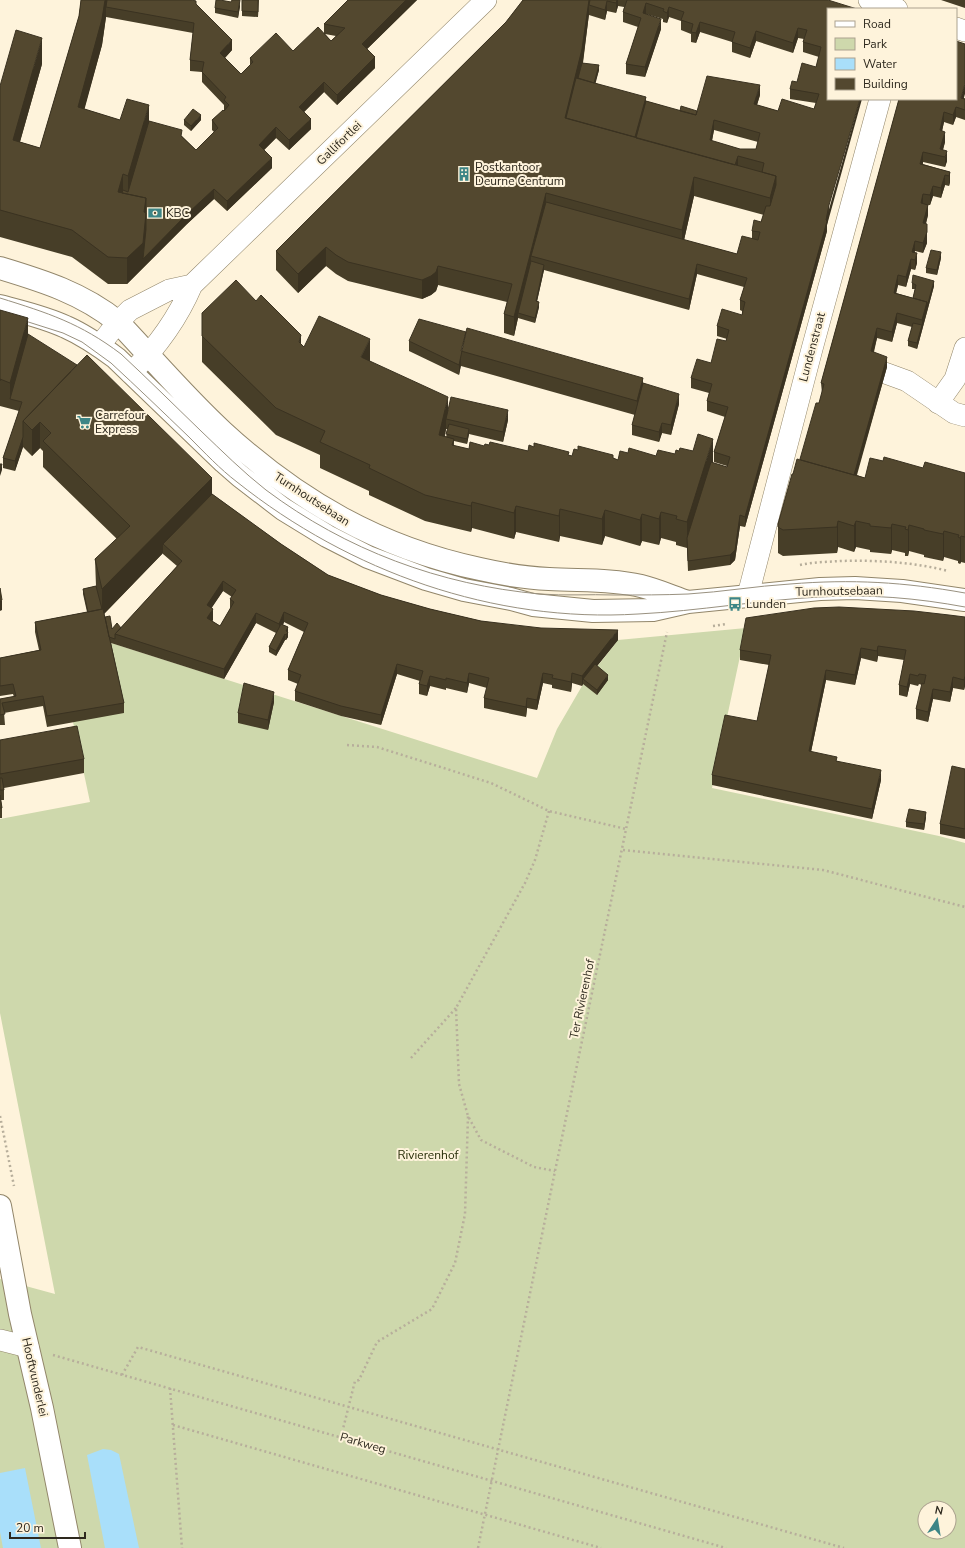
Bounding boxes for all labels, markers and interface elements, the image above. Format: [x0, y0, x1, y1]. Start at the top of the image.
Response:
legend [827, 8, 957, 100]
text: Road [863, 16, 891, 32]
text: Park [863, 36, 888, 52]
text: Water [863, 56, 897, 72]
text: Building [863, 76, 908, 92]
street label: Gallifortlei [313, 117, 365, 169]
place label: Postkantoor Deurne Centrum [475, 159, 564, 189]
building icon: Postkantoor Deurne Centrum [456, 166, 472, 182]
bank icon: KBC [147, 205, 163, 221]
place label: KBC [166, 205, 190, 221]
street label: Lundenstraat [795, 310, 829, 383]
place label: Carrefour Express [95, 407, 146, 437]
supermarket icon: Carrefour Express [76, 414, 92, 430]
street label: Turnhoutsebaan [271, 469, 353, 529]
street label: Turnhoutsebaan [795, 582, 883, 600]
bus stop icon: Lunden [727, 596, 743, 612]
place label: Lunden [746, 596, 786, 612]
street label: Ter Rivierenhof [566, 957, 598, 1040]
park label: Rivierenhof [397, 1147, 459, 1163]
street label: Hooftvunderlei [18, 1336, 52, 1418]
street label: Parkweg [338, 1429, 388, 1457]
north arrow [917, 1500, 957, 1540]
text: N [933, 1503, 945, 1519]
scale bar [10, 1514, 85, 1540]
text: 20 m [16, 1520, 44, 1536]

